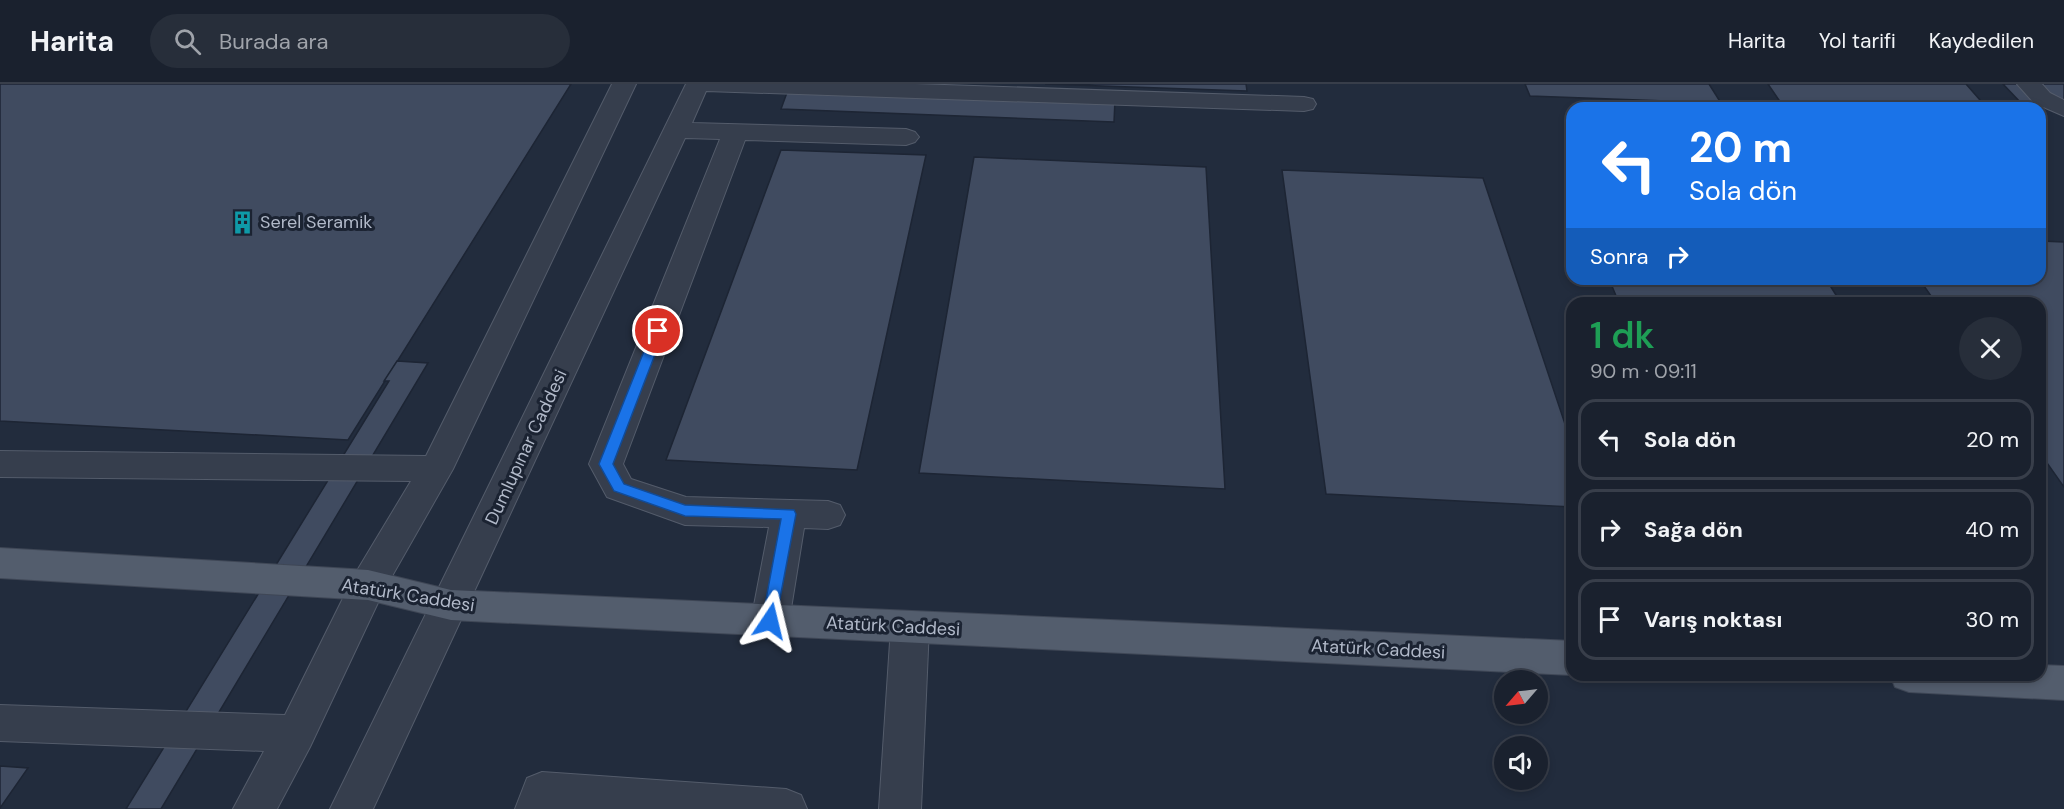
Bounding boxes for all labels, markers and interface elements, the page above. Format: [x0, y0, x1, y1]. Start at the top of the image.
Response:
search box [150, 14, 570, 68]
text: Harita [30, 23, 114, 60]
icon: search [171, 25, 204, 58]
text: Burada ara [219, 27, 329, 56]
text: Harita [1728, 27, 1786, 55]
text: Yol tarifi [1819, 27, 1896, 55]
text: Kaydedilen [1929, 27, 2034, 55]
text: 20 m [1689, 120, 1792, 175]
icon: left [1590, 126, 1668, 204]
text: Sola dön [1689, 173, 1797, 208]
building icon: Serel Seramik [229, 209, 255, 235]
place label: Serel Seramik [260, 210, 372, 234]
icon: right [1661, 240, 1694, 273]
text: Sonra [1590, 242, 1649, 271]
pin [632, 305, 683, 356]
text: 1 dk [1590, 312, 1655, 359]
icon: arrive [641, 314, 674, 347]
button: close [1959, 317, 2022, 380]
text: 90 m · 09:11 [1590, 358, 1697, 384]
street label: Dumlupınar Caddesi [480, 366, 572, 528]
icon: left [1593, 423, 1626, 456]
text: Sola dön [1644, 425, 1736, 454]
text: 20 m [1966, 425, 2019, 454]
icon: right [1593, 513, 1626, 546]
text: Sağa dön [1644, 515, 1743, 544]
text: 40 m [1965, 515, 2019, 544]
street label: Atatürk Caddesi [340, 573, 476, 617]
position arrow [738, 589, 802, 653]
icon: arrive [1593, 603, 1626, 636]
text: Varış noktası [1644, 605, 1782, 634]
text: 30 m [1965, 605, 2019, 634]
street label: Atatürk Caddesi [825, 611, 961, 641]
street label: Atatürk Caddesi [1310, 634, 1446, 664]
north arrow [1494, 670, 1548, 724]
map controls [1494, 670, 1548, 790]
button: sound [1494, 736, 1548, 790]

